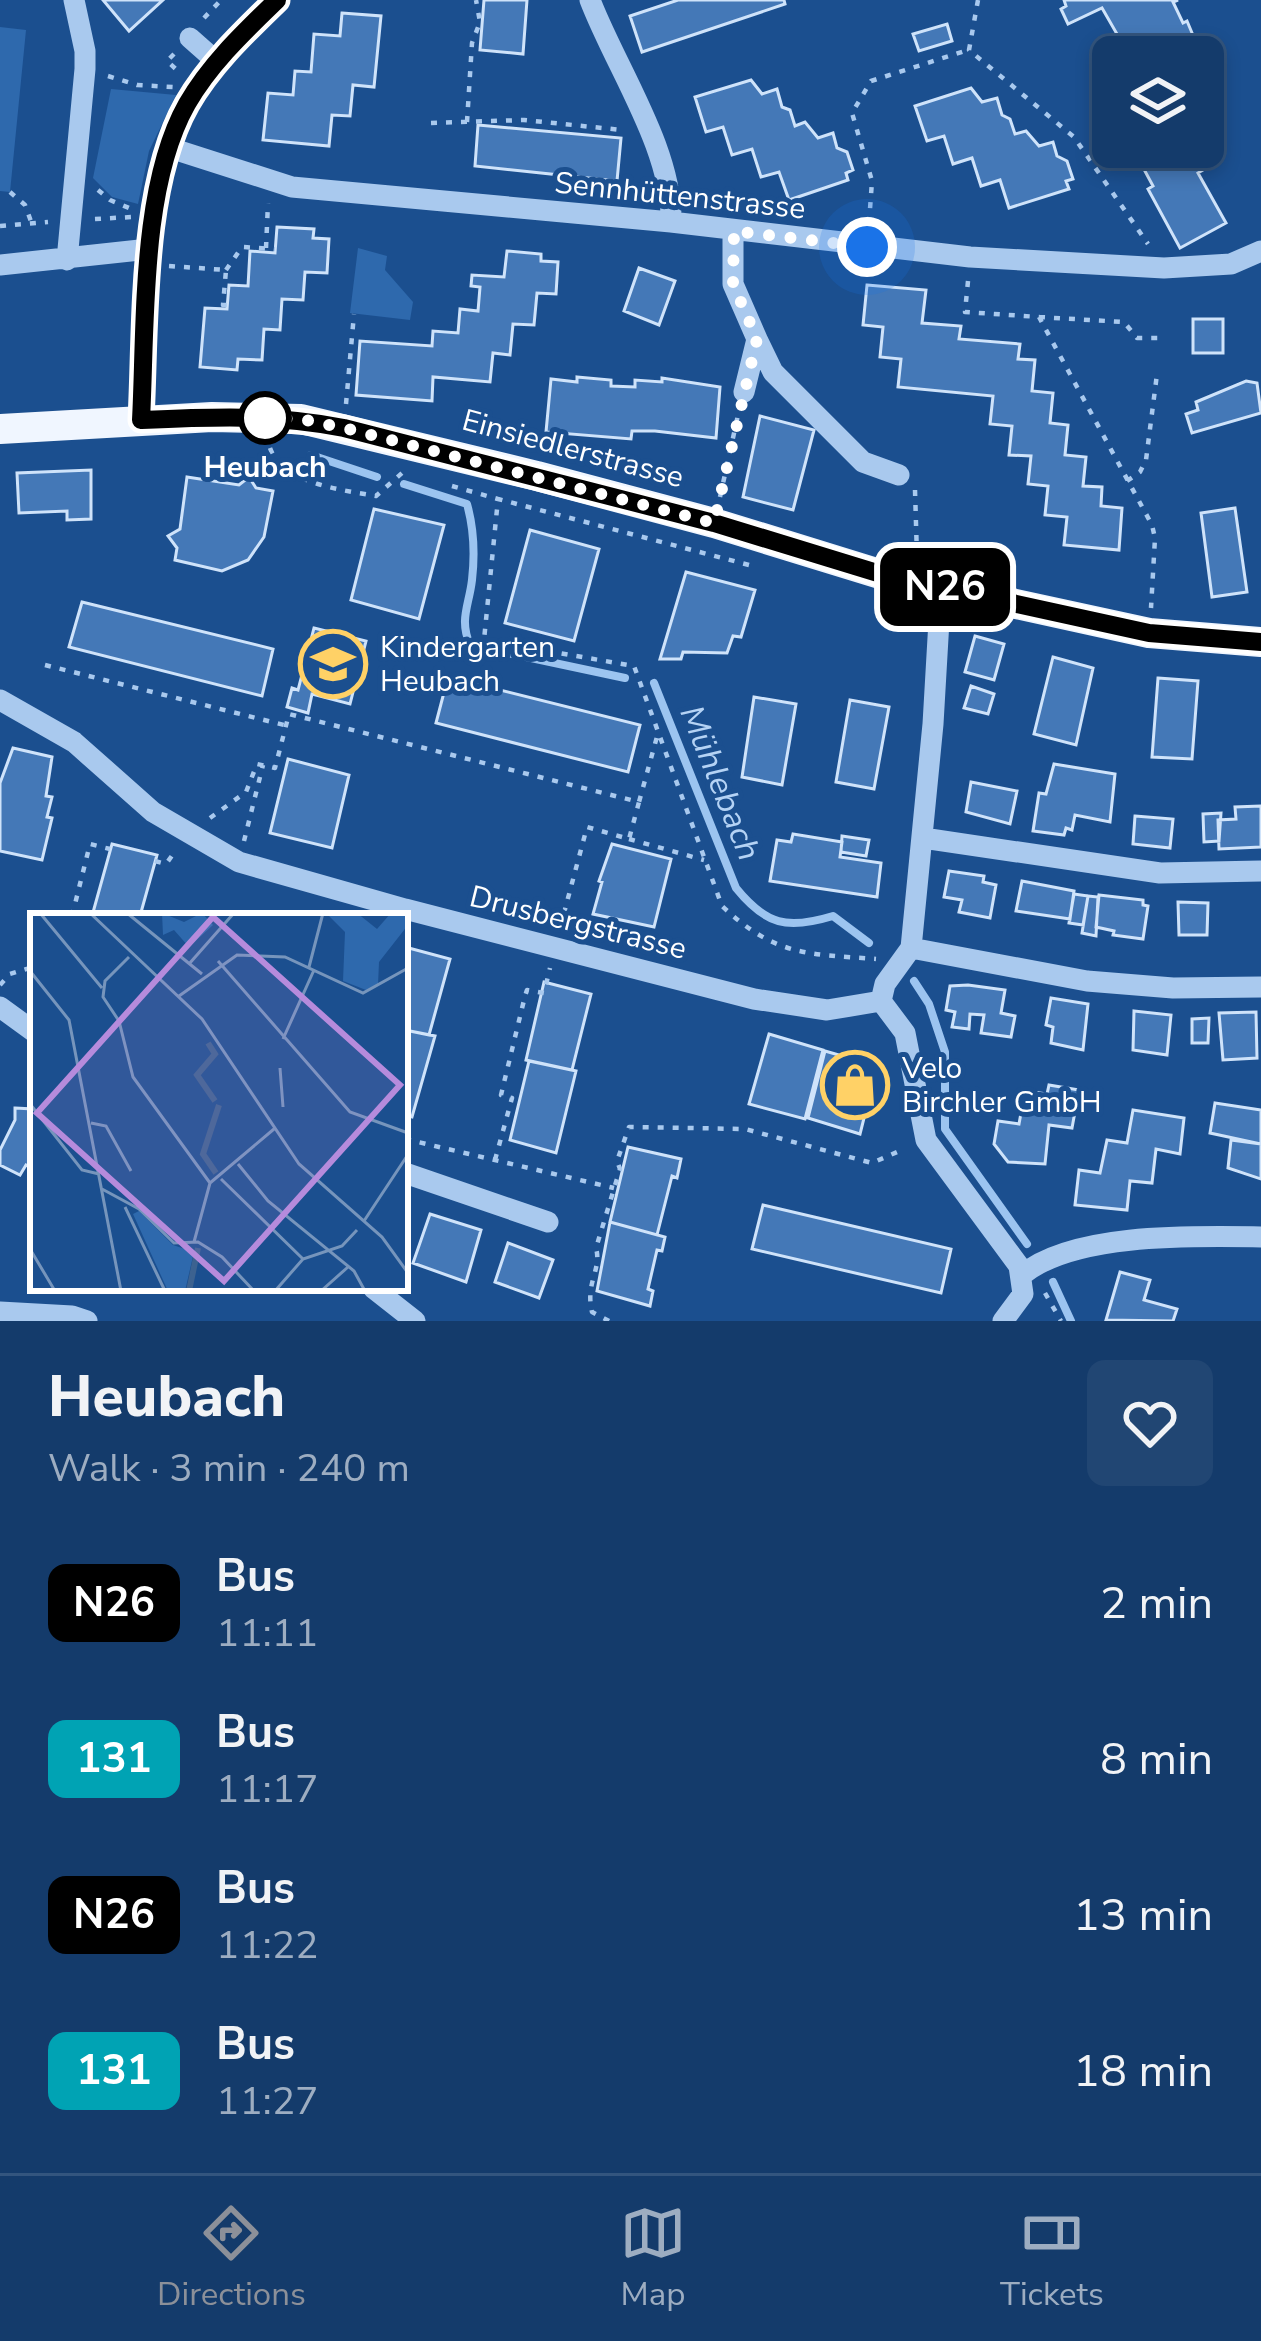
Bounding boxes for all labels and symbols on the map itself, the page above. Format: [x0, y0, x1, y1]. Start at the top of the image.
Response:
street label: Sennhüttenstrasse [553, 162, 807, 230]
your location [837, 217, 897, 277]
marker: Heubach [240, 393, 290, 443]
street label: Einsiedlerstrasse [458, 400, 688, 498]
place label: Heubach [204, 447, 326, 488]
line badge: N26 [876, 548, 1014, 626]
place label: Kindergarten Heubach [380, 627, 555, 702]
school or university icon: Kindergarten Heubach [298, 629, 368, 699]
water label: Mühlebach [669, 699, 771, 867]
street label: Drusbergstrasse [465, 876, 691, 970]
inset map [30, 913, 408, 1291]
place label: Velo Birchler GmbH [901, 1048, 1102, 1123]
shop icon: Velo Birchler GmbH [820, 1050, 890, 1120]

